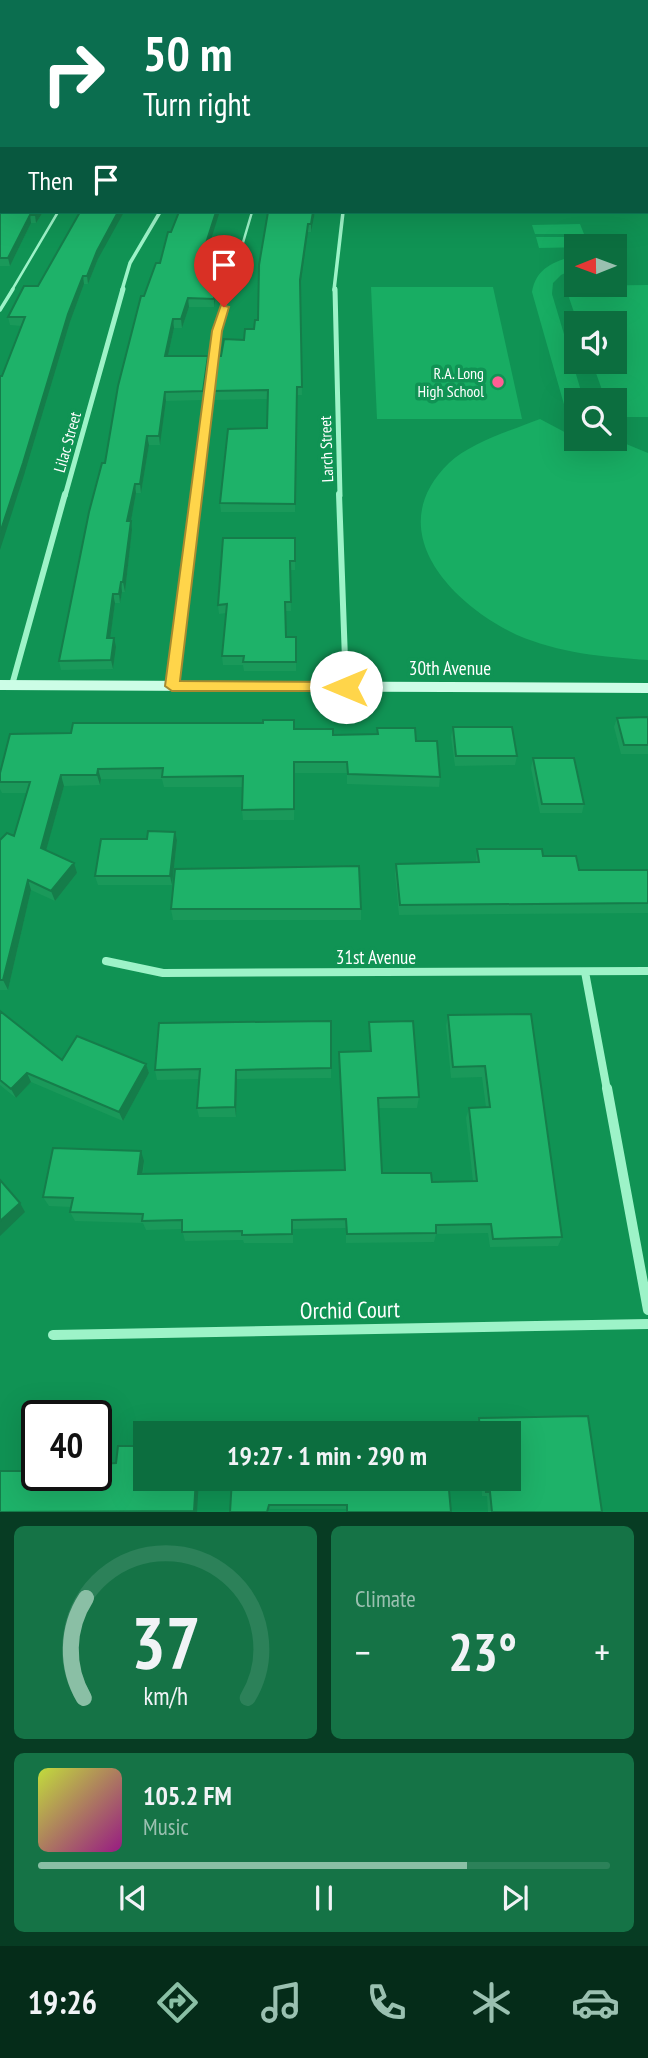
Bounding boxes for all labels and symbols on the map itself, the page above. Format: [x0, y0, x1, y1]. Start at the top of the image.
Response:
north arrow [564, 234, 626, 298]
pin [194, 235, 254, 307]
place label: R.A. Long High School [417, 363, 484, 401]
marker: R.A. Long High School [490, 374, 506, 390]
street label: Lilac Street [49, 409, 85, 475]
street label: Larch Street [315, 415, 337, 483]
position arrow [309, 650, 383, 724]
street label: 30th Avenue [409, 656, 491, 680]
street label: 31st Avenue [336, 945, 416, 969]
street label: Orchid Court [300, 1294, 401, 1325]
speed limit sign: 40 [21, 1400, 112, 1491]

